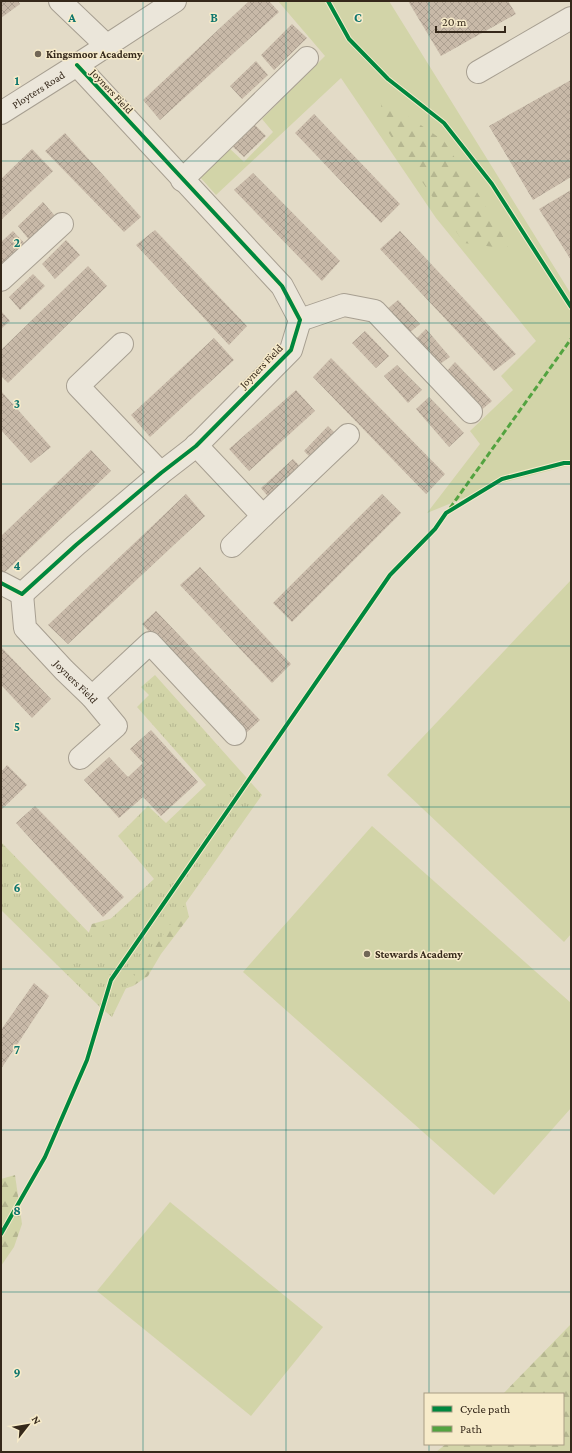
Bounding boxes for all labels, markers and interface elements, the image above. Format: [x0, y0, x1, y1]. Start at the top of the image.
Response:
scale bar [436, 8, 505, 34]
text: A [67, 10, 76, 25]
text: B [210, 10, 218, 25]
text: C [354, 10, 362, 25]
text: 20 m [442, 15, 467, 29]
place label: Kingsmoor Academy [46, 48, 143, 60]
marker: Kingsmoor Academy [33, 49, 43, 59]
street label: Joyners Field [87, 66, 136, 117]
street label: Ployters Road [10, 68, 67, 111]
text: 1 [15, 73, 20, 88]
text: 2 [14, 235, 21, 250]
street label: Joyners Field [236, 341, 286, 392]
text: 3 [14, 396, 20, 411]
text: 4 [13, 558, 21, 573]
street label: Joyners Field [50, 657, 101, 706]
text: 5 [14, 719, 20, 734]
text: 6 [13, 880, 21, 895]
place label: Stewards Academy [375, 948, 463, 960]
marker: Stewards Academy [362, 949, 372, 959]
text: 7 [14, 1042, 20, 1057]
text: 8 [13, 1203, 21, 1218]
text: 9 [13, 1365, 21, 1380]
legend [424, 1393, 564, 1445]
text: Cycle path [460, 1402, 511, 1416]
north arrow [8, 1405, 48, 1445]
text: N [29, 1414, 44, 1427]
text: Path [460, 1422, 482, 1436]

